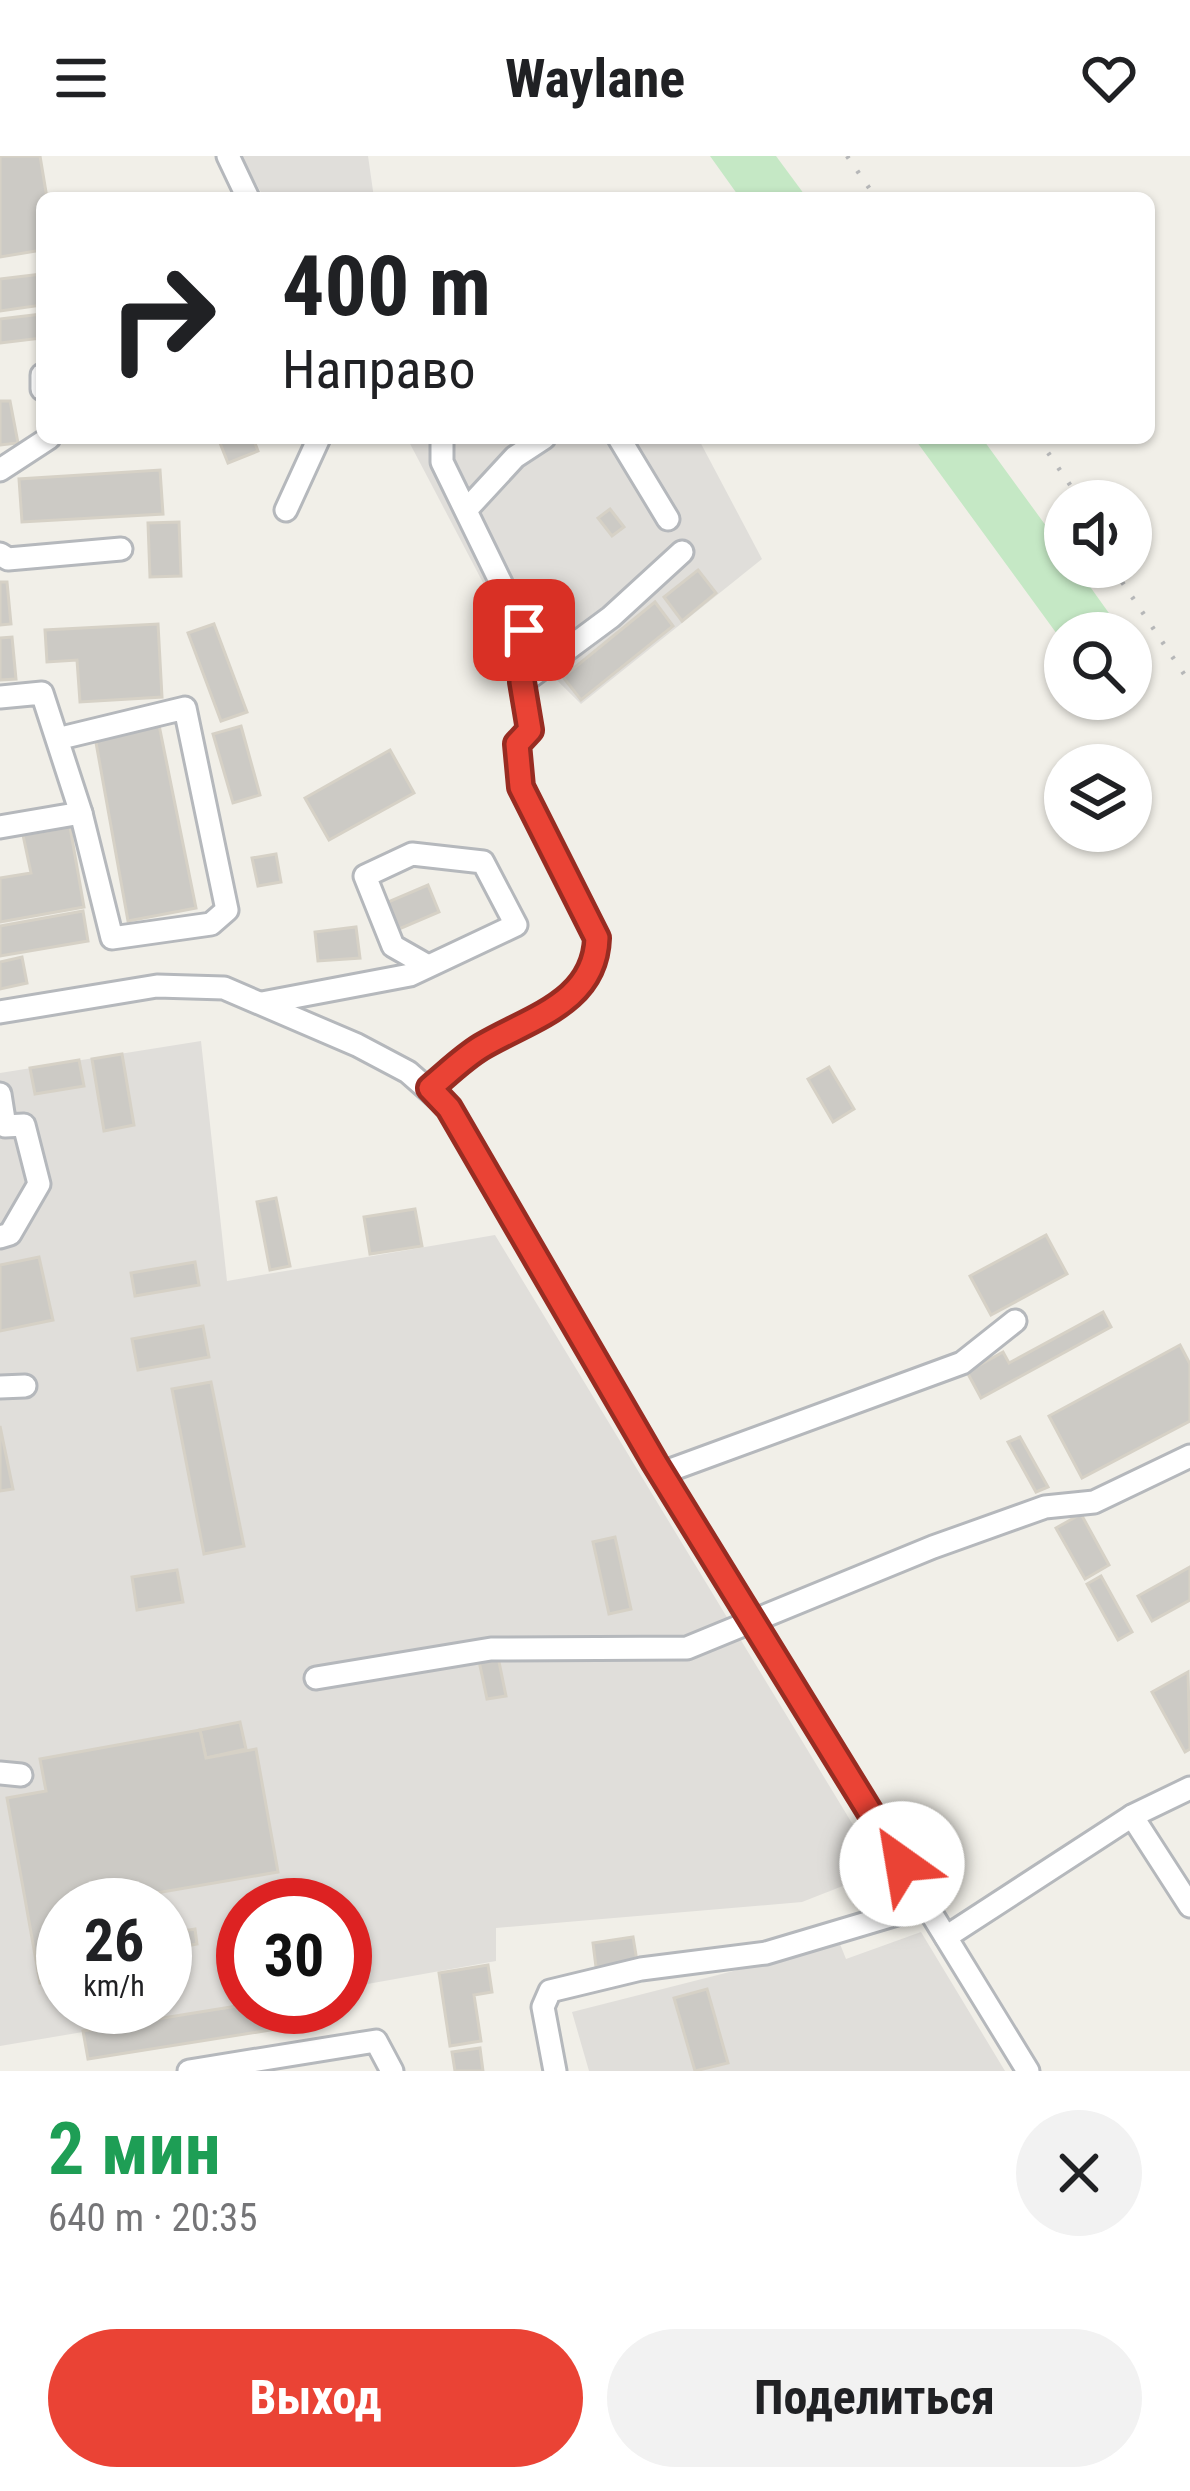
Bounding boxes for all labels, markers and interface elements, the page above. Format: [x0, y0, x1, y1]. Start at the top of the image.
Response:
icon: menu [48, 45, 114, 111]
icon: heart [1076, 45, 1142, 111]
text: Waylane [505, 47, 685, 110]
text: 400 m [282, 237, 491, 336]
icon: right [84, 240, 240, 396]
text: Направо [282, 338, 476, 401]
map controls [1044, 480, 1152, 852]
button: sound [1044, 480, 1152, 588]
pin [473, 579, 575, 681]
icon: arrive [491, 597, 557, 663]
button: search [1044, 612, 1152, 720]
button: layers [1044, 744, 1152, 852]
position arrow [839, 1801, 965, 1927]
speed limit sign: 30 [216, 1878, 372, 2034]
text: 26 [84, 1905, 144, 1976]
text: km/h [83, 1968, 145, 2003]
text: 2 мин [48, 2107, 221, 2192]
button: close [1016, 2110, 1142, 2236]
text: 640 m · 20:35 [48, 2195, 258, 2241]
button: Выход [48, 2329, 583, 2467]
button: Поделиться [607, 2329, 1142, 2467]

